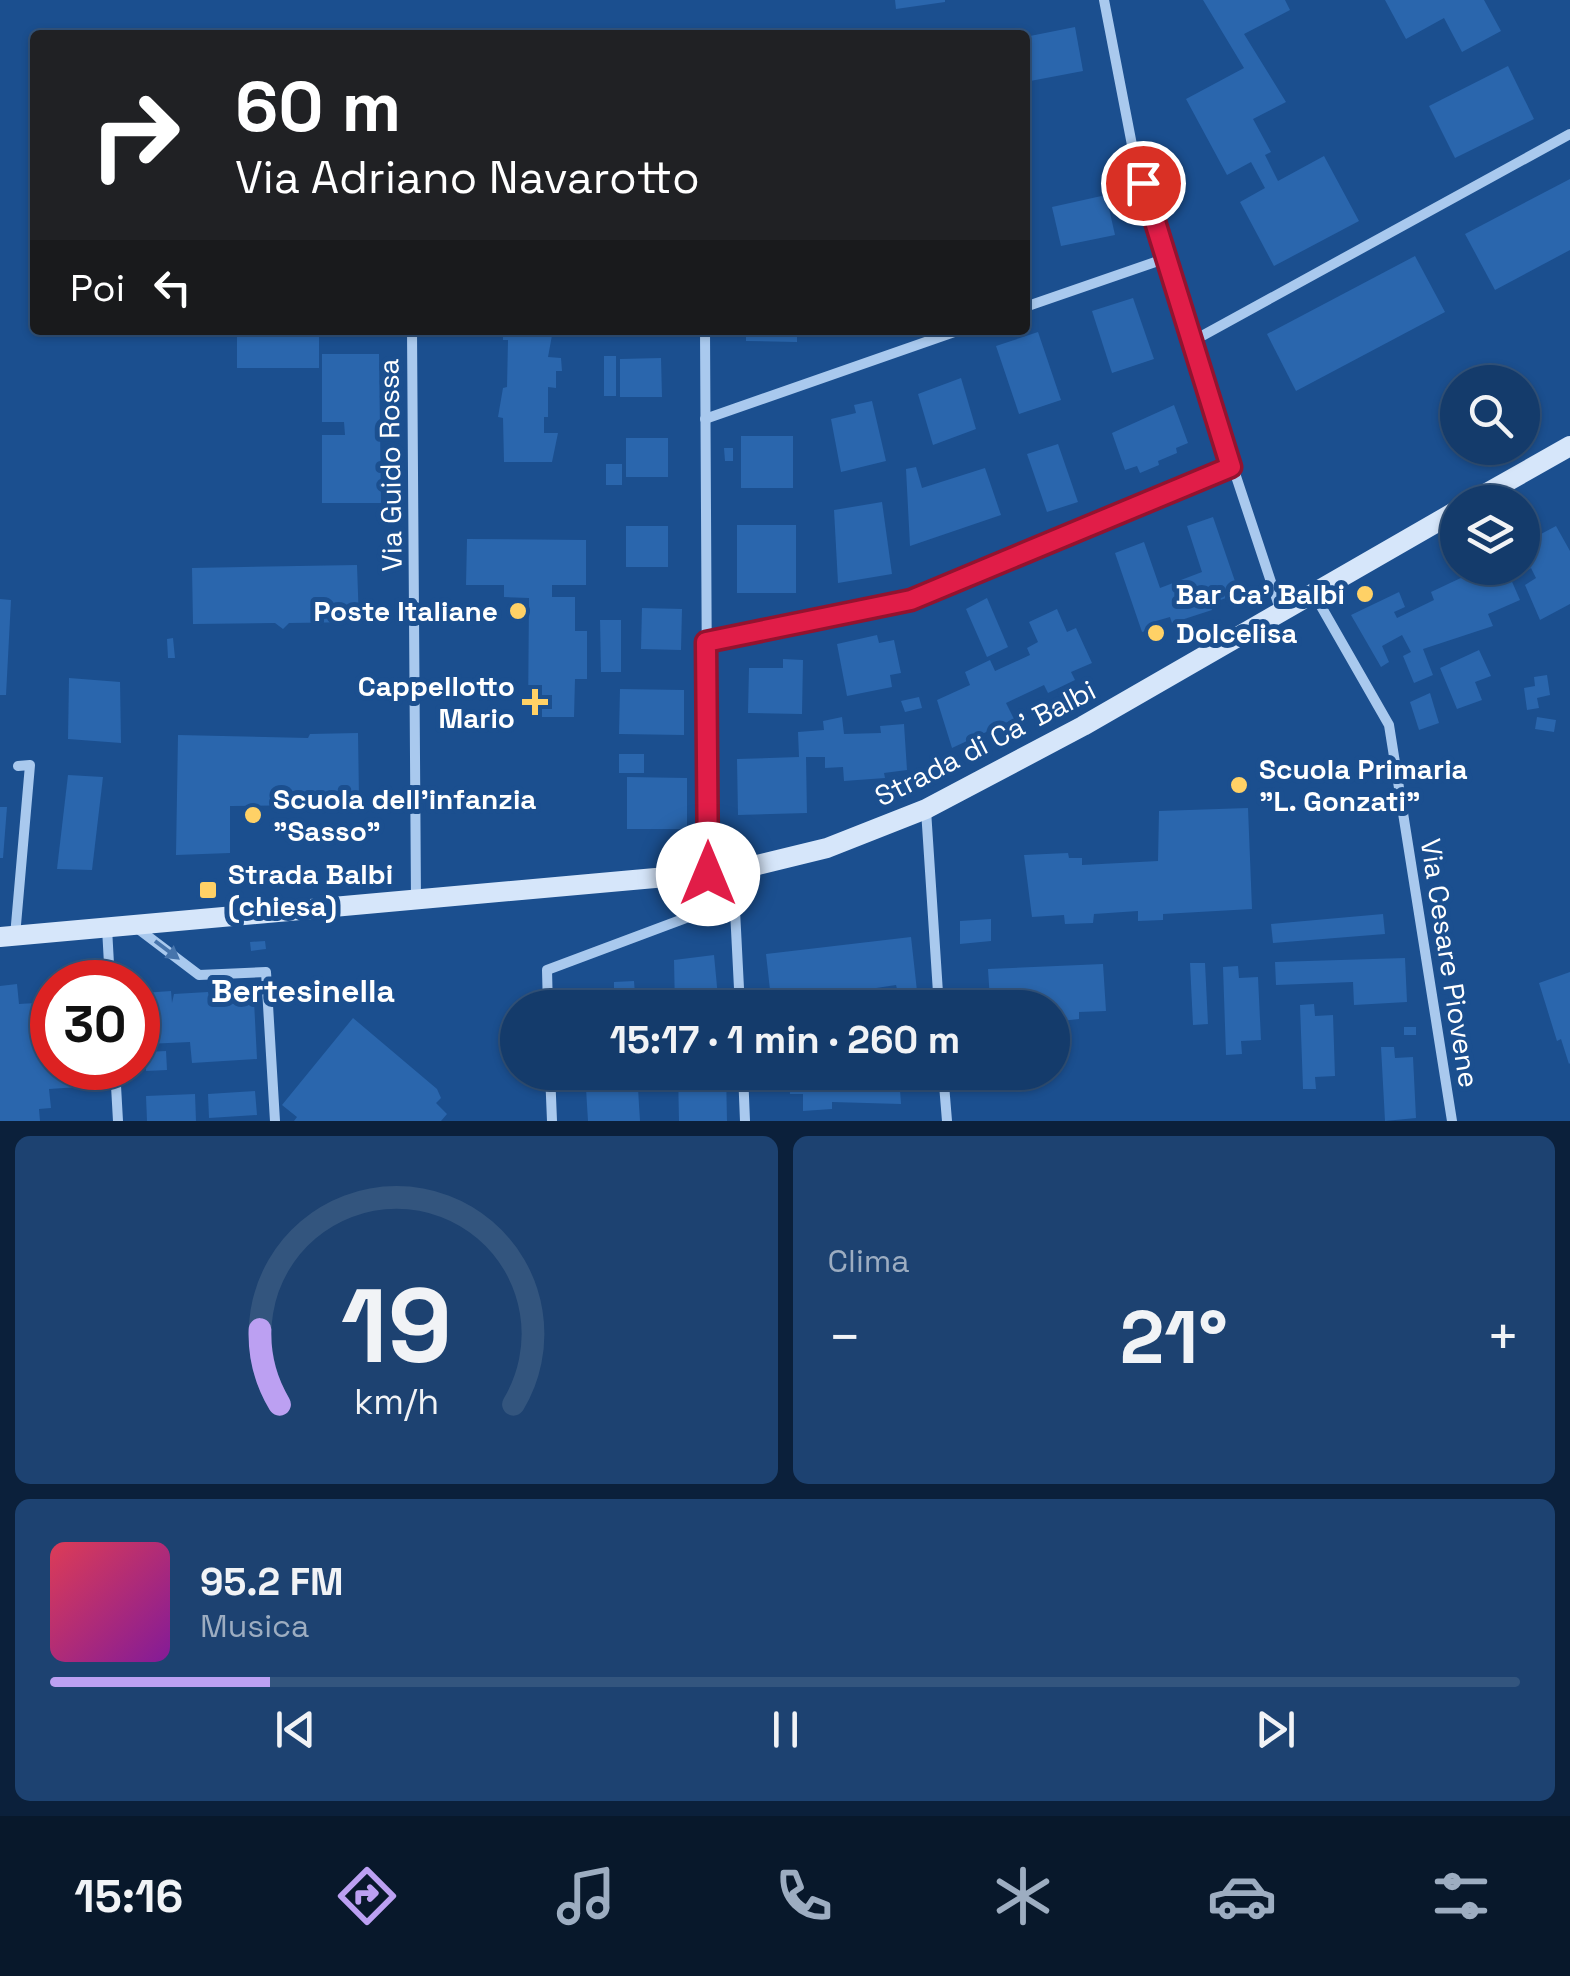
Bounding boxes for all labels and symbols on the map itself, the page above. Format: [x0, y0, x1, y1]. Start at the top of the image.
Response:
pin [1101, 141, 1186, 226]
street label: Via Guido Rossa [370, 358, 410, 572]
place label: Bar Ca' Balbi [1176, 576, 1345, 612]
marker: Bar Ca' Balbi [1354, 583, 1376, 605]
place label: Poste Italiane [314, 593, 498, 629]
marker: Poste Italiane [507, 600, 529, 622]
place label: Dolcelisa [1176, 615, 1297, 651]
marker: Dolcelisa [1145, 622, 1167, 644]
place label: Cappellotto Mario [358, 668, 515, 736]
street label: Strada di Ca' Balbi [869, 672, 1101, 814]
marker: Cappellotto Mario [524, 691, 546, 713]
place label: Scuola Primaria "L. Gonzati" [1259, 751, 1468, 819]
marker: Scuola Primaria "L. Gonzati" [1228, 774, 1250, 796]
place label: Scuola dell'infanzia "Sasso" [273, 781, 537, 849]
marker: Scuola dell'infanzia "Sasso" [242, 804, 264, 826]
position arrow [656, 822, 760, 926]
street label: Via Cesare Piovene [1413, 836, 1487, 1090]
place label: Strada Balbi (chiesa) [228, 856, 393, 924]
marker: Strada Balbi (chiesa) [197, 879, 219, 901]
one-way arrow [154, 940, 180, 960]
speed limit sign: 30 [30, 960, 160, 1090]
district label: Bertesinella [211, 971, 395, 1011]

